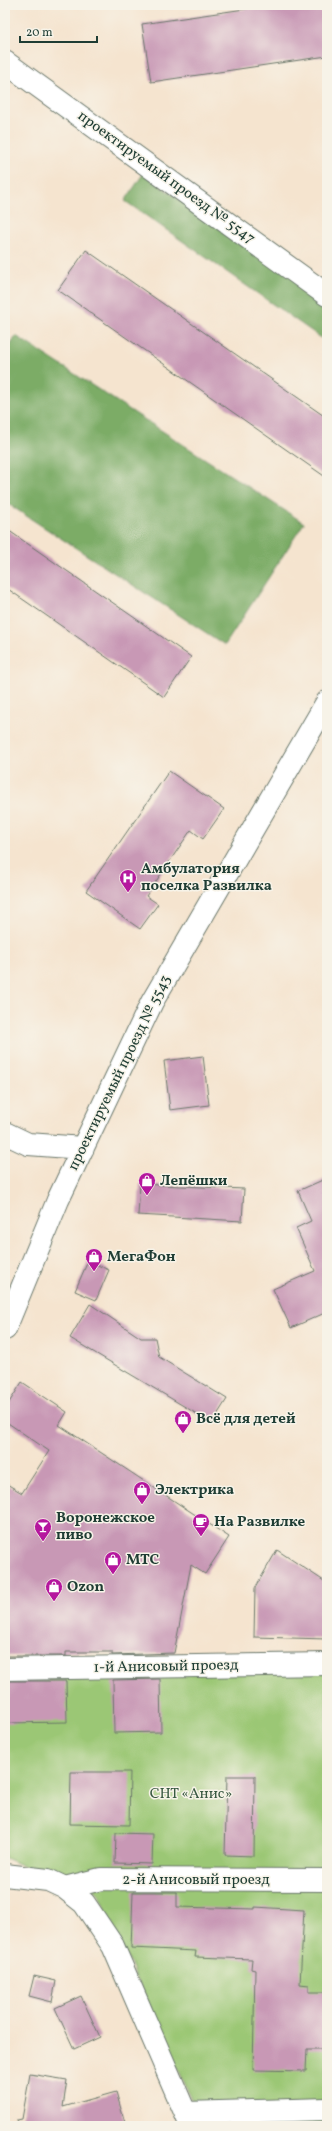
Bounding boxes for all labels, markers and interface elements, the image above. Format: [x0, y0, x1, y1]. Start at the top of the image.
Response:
scale bar [20, 18, 97, 44]
text: 20 m [26, 25, 53, 41]
street label: проектируемый проезд № 5547 [73, 106, 259, 250]
place label: Амбулатория поселка Развилка [141, 859, 272, 897]
hospital icon: Амбулатория поселка Развилка [118, 868, 138, 893]
street label: проектируемый проезд № 5543 [63, 972, 177, 1174]
shop icon: Лепёшки [137, 1171, 157, 1196]
place label: Лепёшки [160, 1171, 228, 1192]
shop icon: МегаФон [84, 1247, 104, 1272]
place label: МегаФон [107, 1247, 176, 1268]
shop icon: Всё для детей [173, 1409, 193, 1434]
place label: Всё для детей [196, 1409, 296, 1430]
shop icon: Электрика [132, 1480, 152, 1505]
place label: Электрика [155, 1480, 234, 1501]
place label: Воронежское пиво [56, 1508, 155, 1546]
cafe icon: На Развилке [191, 1512, 211, 1537]
place label: На Развилке [214, 1512, 306, 1533]
bar icon: Воронежское пиво [33, 1517, 53, 1542]
shop icon: МТС [103, 1550, 123, 1575]
place label: МТС [126, 1550, 160, 1571]
shop icon: Ozon [44, 1577, 64, 1602]
place label: Ozon [67, 1577, 104, 1598]
street label: 1-й Анисовый проезд [93, 1655, 239, 1679]
park label: СНТ «Анис» [150, 1784, 232, 1805]
street label: 2-й Анисовый проезд [122, 1870, 270, 1891]

